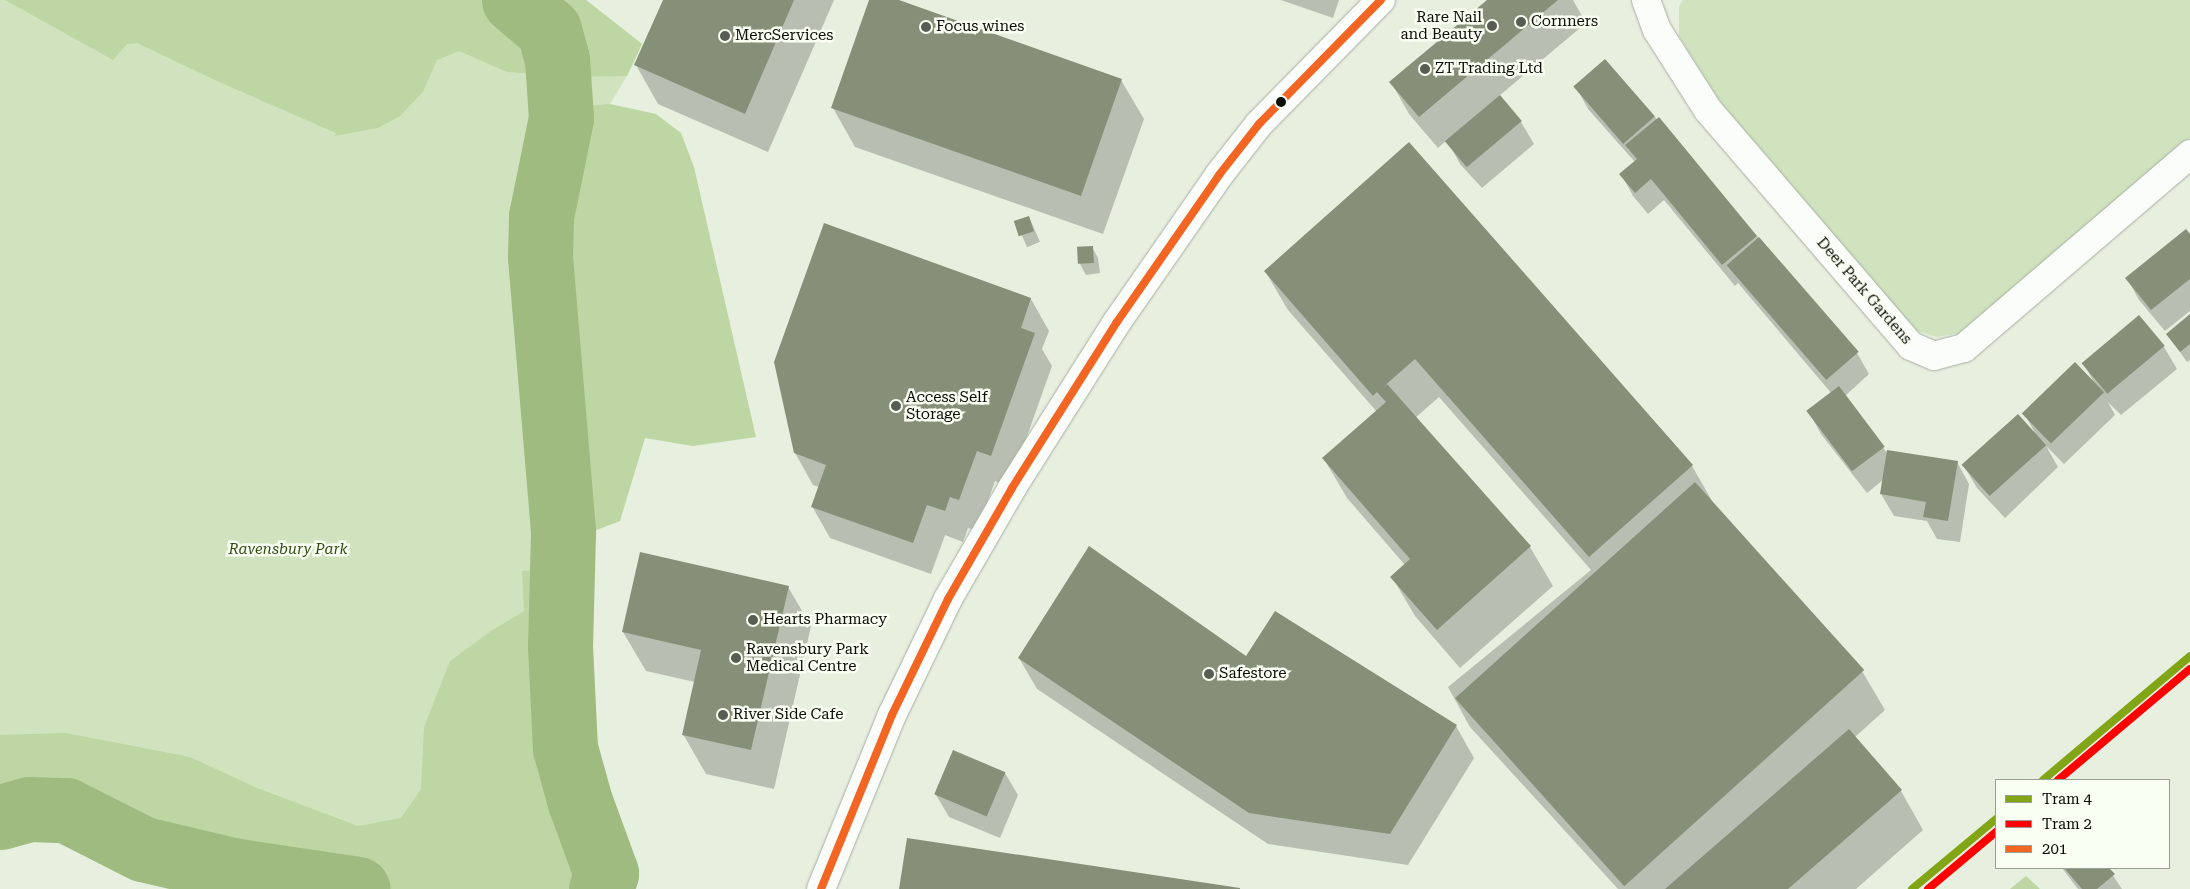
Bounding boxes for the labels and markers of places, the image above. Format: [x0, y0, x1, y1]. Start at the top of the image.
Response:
place label: Rare Nail and Beauty [1400, 8, 1482, 43]
place label: Cornners [1531, 13, 1598, 31]
marker: Cornners [1515, 16, 1527, 28]
place label: Focus wines [936, 18, 1024, 36]
marker: Rare Nail and Beauty [1486, 20, 1498, 32]
marker: Focus wines [920, 21, 932, 33]
place label: MercServices [735, 27, 833, 45]
marker: MercServices [719, 30, 731, 42]
place label: ZT Trading Ltd [1435, 60, 1543, 78]
marker: ZT Trading Ltd [1419, 63, 1431, 75]
unlabelled marker [1276, 97, 1286, 107]
place label: Access Self Storage [906, 388, 988, 423]
marker: Access Self Storage [890, 400, 902, 412]
place label: Hearts Pharmacy [763, 611, 887, 629]
marker: Hearts Pharmacy [747, 614, 759, 626]
place label: Ravensbury Park Medical Centre [746, 640, 869, 675]
marker: Ravensbury Park Medical Centre [730, 652, 742, 664]
place label: Safestore [1219, 665, 1287, 683]
marker: Safestore [1203, 668, 1215, 680]
place label: River Side Cafe [733, 706, 843, 724]
marker: River Side Cafe [717, 709, 729, 721]

